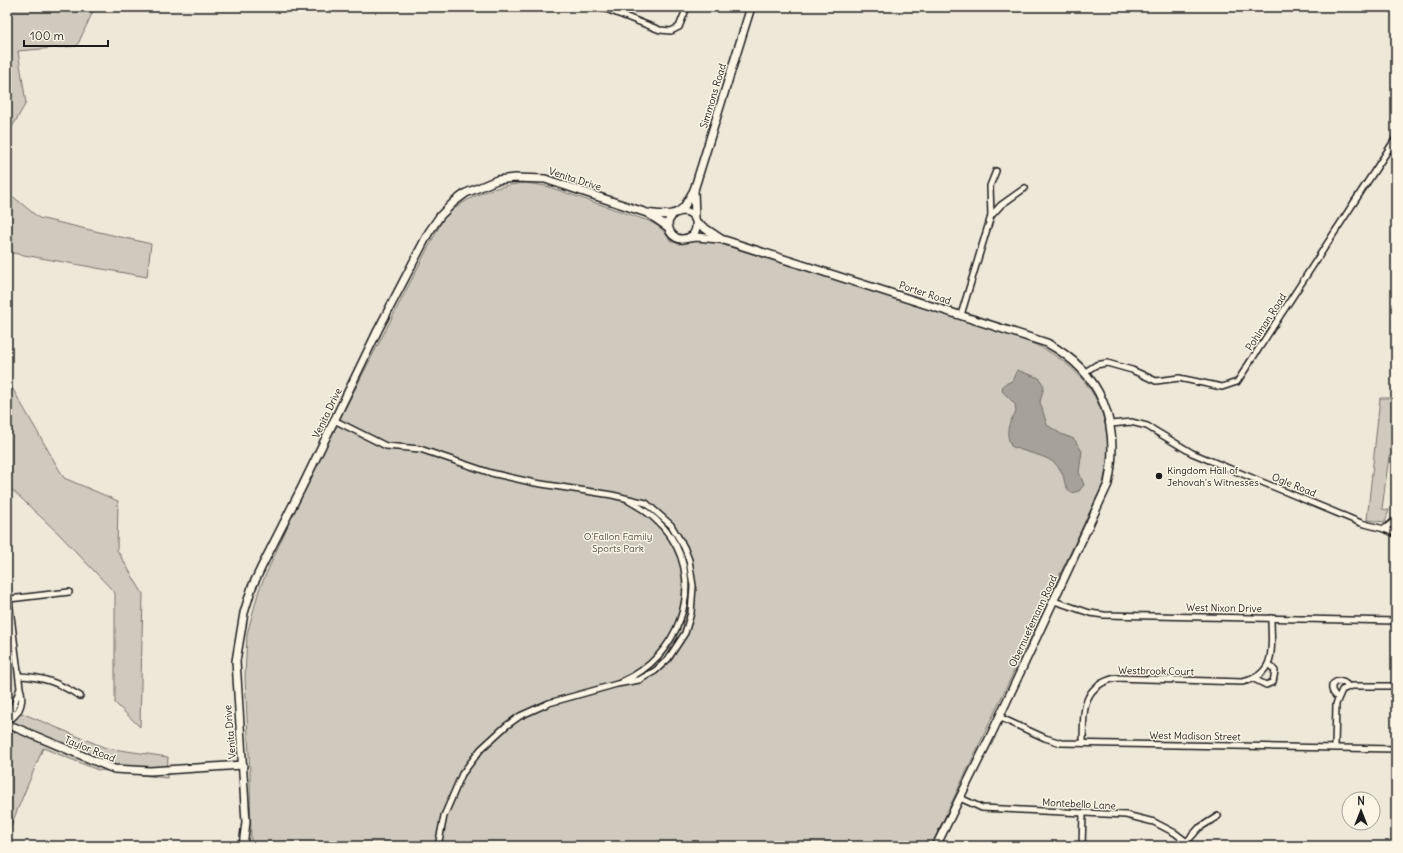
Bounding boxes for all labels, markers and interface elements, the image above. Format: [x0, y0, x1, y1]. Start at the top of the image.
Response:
scale bar [24, 22, 108, 48]
text: 100 m [30, 28, 64, 43]
street label: Simmons Road [697, 62, 729, 130]
street label: Venita Drive [547, 164, 603, 194]
street label: Porter Road [897, 278, 953, 308]
street label: Pohlman Road [1243, 291, 1289, 353]
street label: Venita Drive [309, 386, 345, 440]
place label: Kingdom Hall of Jehovah's Witnesses [1167, 464, 1259, 489]
street label: Ogle Road [1270, 470, 1318, 500]
marker: Kingdom Hall of Jehovah's Witnesses [1154, 471, 1164, 481]
park label: O'Fallon Family Sports Park [584, 530, 652, 555]
street label: Obernuefemann Road [1006, 573, 1060, 669]
street label: West Nixon Drive [1186, 601, 1262, 615]
street label: Westbrook Court [1118, 664, 1195, 678]
street label: Venita Drive [221, 704, 239, 760]
street label: West Madison Street [1149, 729, 1241, 743]
street label: Taylor Road [63, 733, 117, 765]
north arrow [1341, 791, 1381, 831]
text: N [1357, 794, 1365, 808]
street label: Montebello Lane [1042, 796, 1116, 812]

